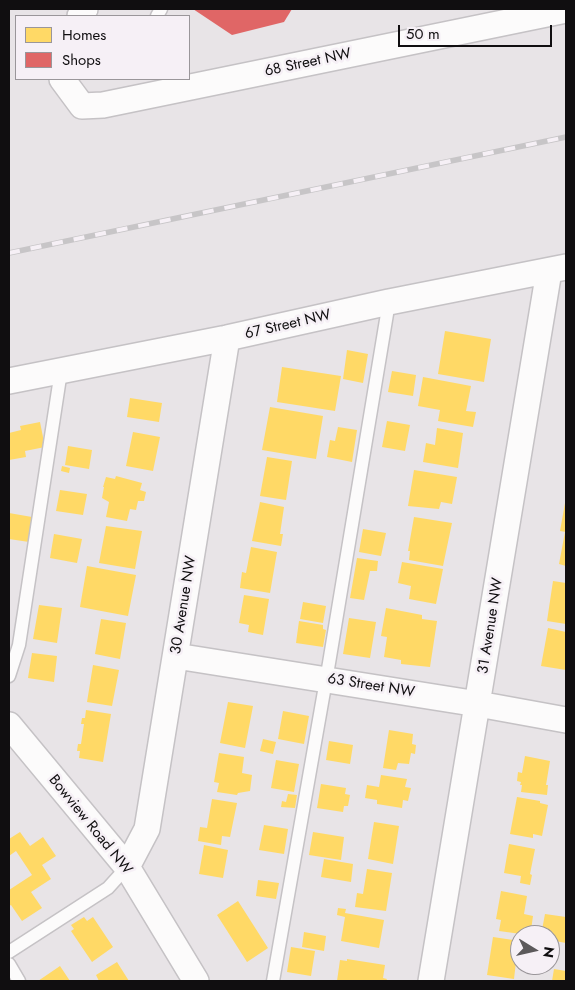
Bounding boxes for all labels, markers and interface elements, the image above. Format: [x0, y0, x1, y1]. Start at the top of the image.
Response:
legend [15, 15, 190, 80]
scale bar [400, 15, 554, 47]
text: 50 m [406, 23, 440, 45]
text: Homes [62, 24, 106, 46]
street label: 68 Street NW [263, 45, 353, 81]
text: Shops [62, 49, 101, 71]
street label: 67 Street NW [243, 306, 333, 344]
street label: 30 Avenue NW [167, 555, 201, 655]
street label: 31 Avenue NW [475, 577, 507, 675]
street label: 63 Street NW [326, 670, 416, 702]
street label: Bowview Road NW [44, 772, 136, 878]
north arrow [510, 925, 560, 975]
text: N [538, 945, 560, 959]

